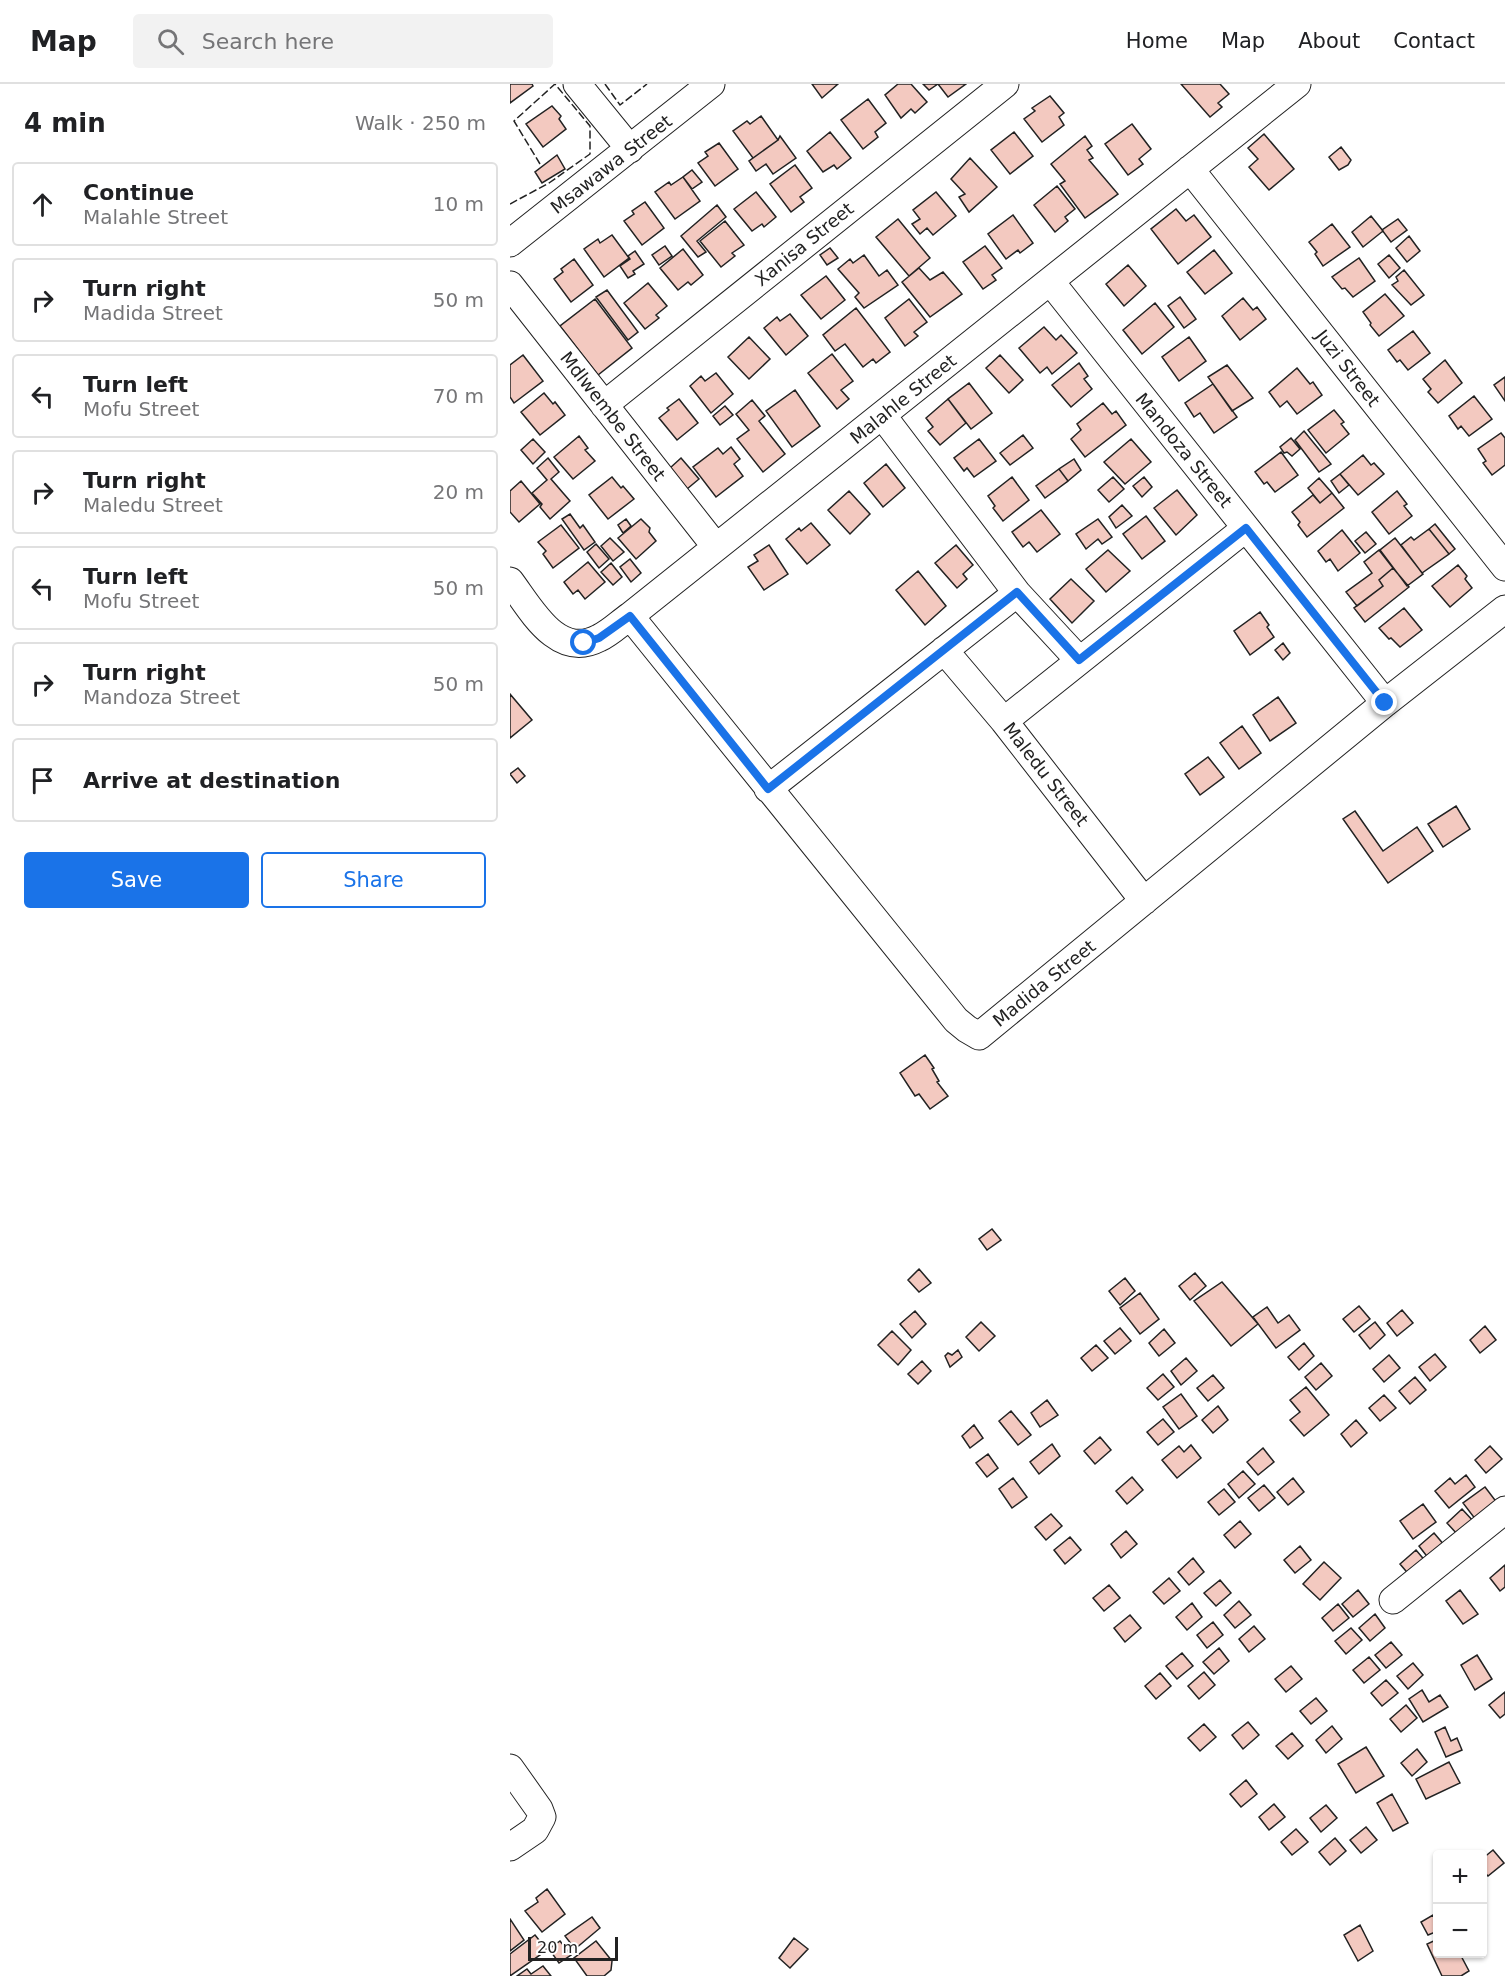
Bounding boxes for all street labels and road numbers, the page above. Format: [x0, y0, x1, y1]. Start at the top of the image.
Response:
street label: Msawawa Street [546, 110, 676, 218]
street label: Xanisa Street [751, 198, 857, 290]
street label: Juzi Street [1311, 325, 1384, 411]
street label: Mdlwembe Street [556, 347, 670, 485]
street label: Malahle Street [846, 350, 960, 448]
street label: Mandoza Street [1131, 388, 1237, 512]
street label: Maledu Street [999, 718, 1093, 830]
street label: Madida Street [988, 935, 1100, 1031]

